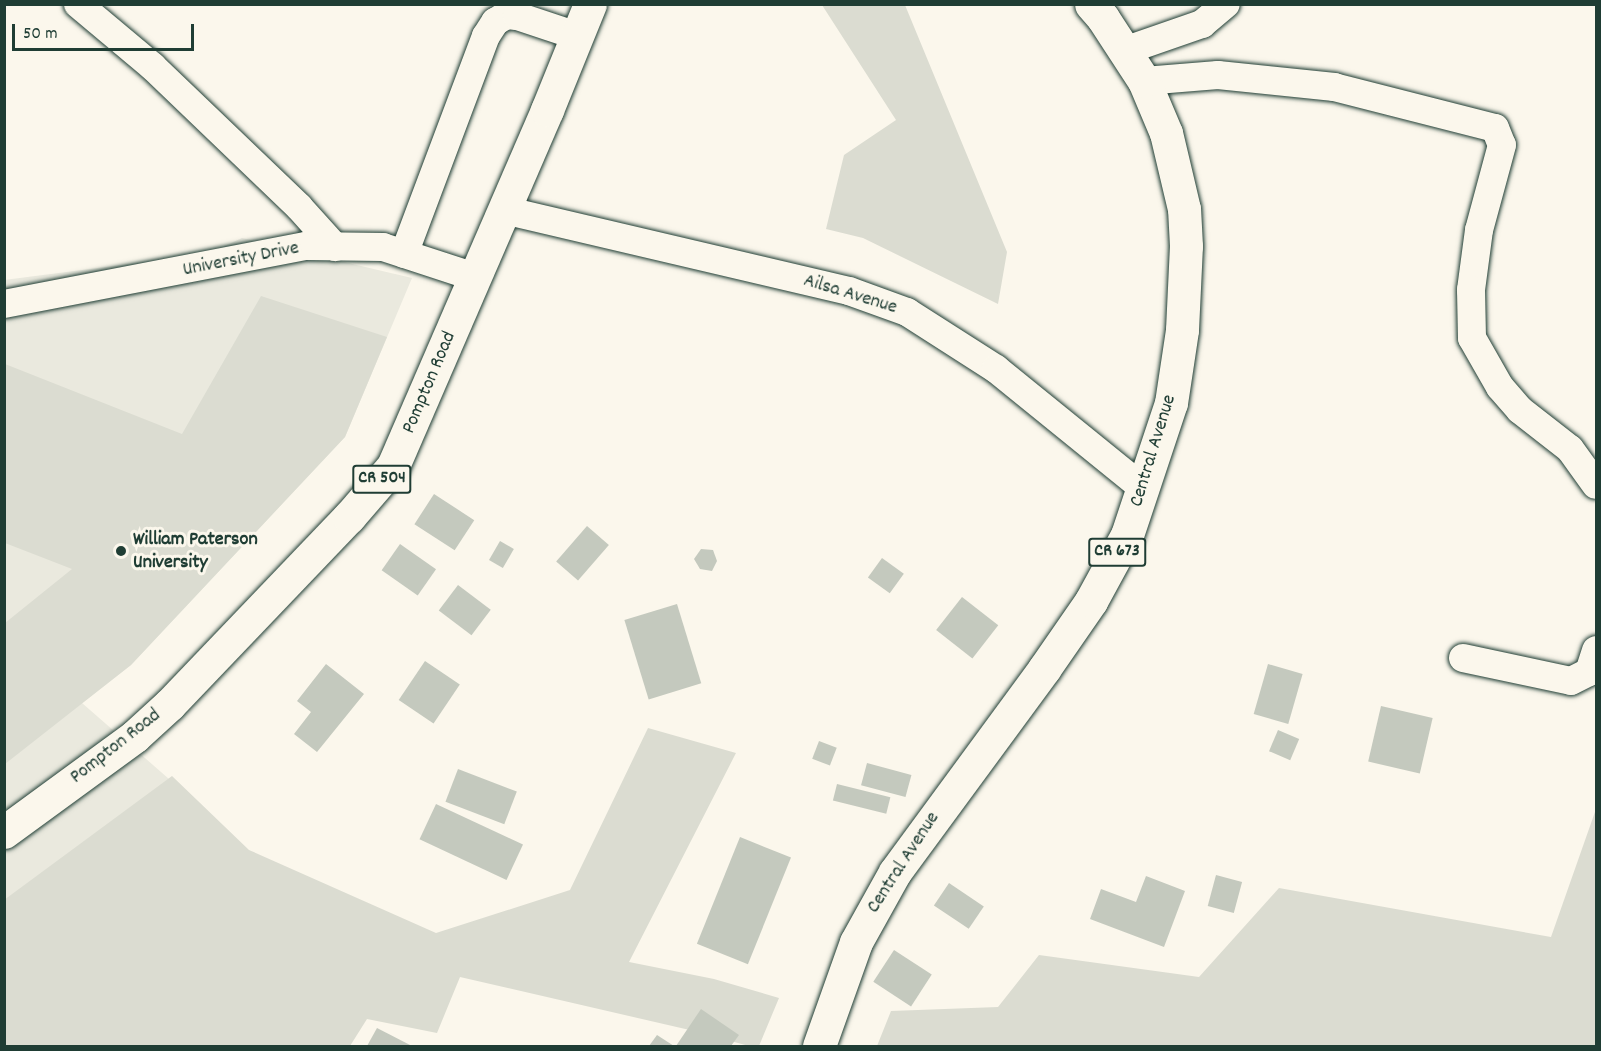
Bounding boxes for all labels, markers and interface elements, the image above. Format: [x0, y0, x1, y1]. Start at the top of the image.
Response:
scale bar [15, 12, 196, 50]
text: 50 m [23, 22, 58, 47]
street label: University Drive [181, 237, 301, 283]
street label: Ailsa Avenue [800, 269, 900, 321]
street label: Pompton Road [398, 328, 462, 438]
street label: Central Avenue [1126, 392, 1182, 510]
road number: CR 504 [352, 464, 412, 494]
place label: William Paterson University [133, 528, 258, 575]
road number: CR 673 [1087, 537, 1147, 567]
marker: William Paterson University [114, 544, 128, 558]
street label: Pompton Road [66, 704, 166, 790]
street label: Central Avenue [862, 808, 946, 918]

